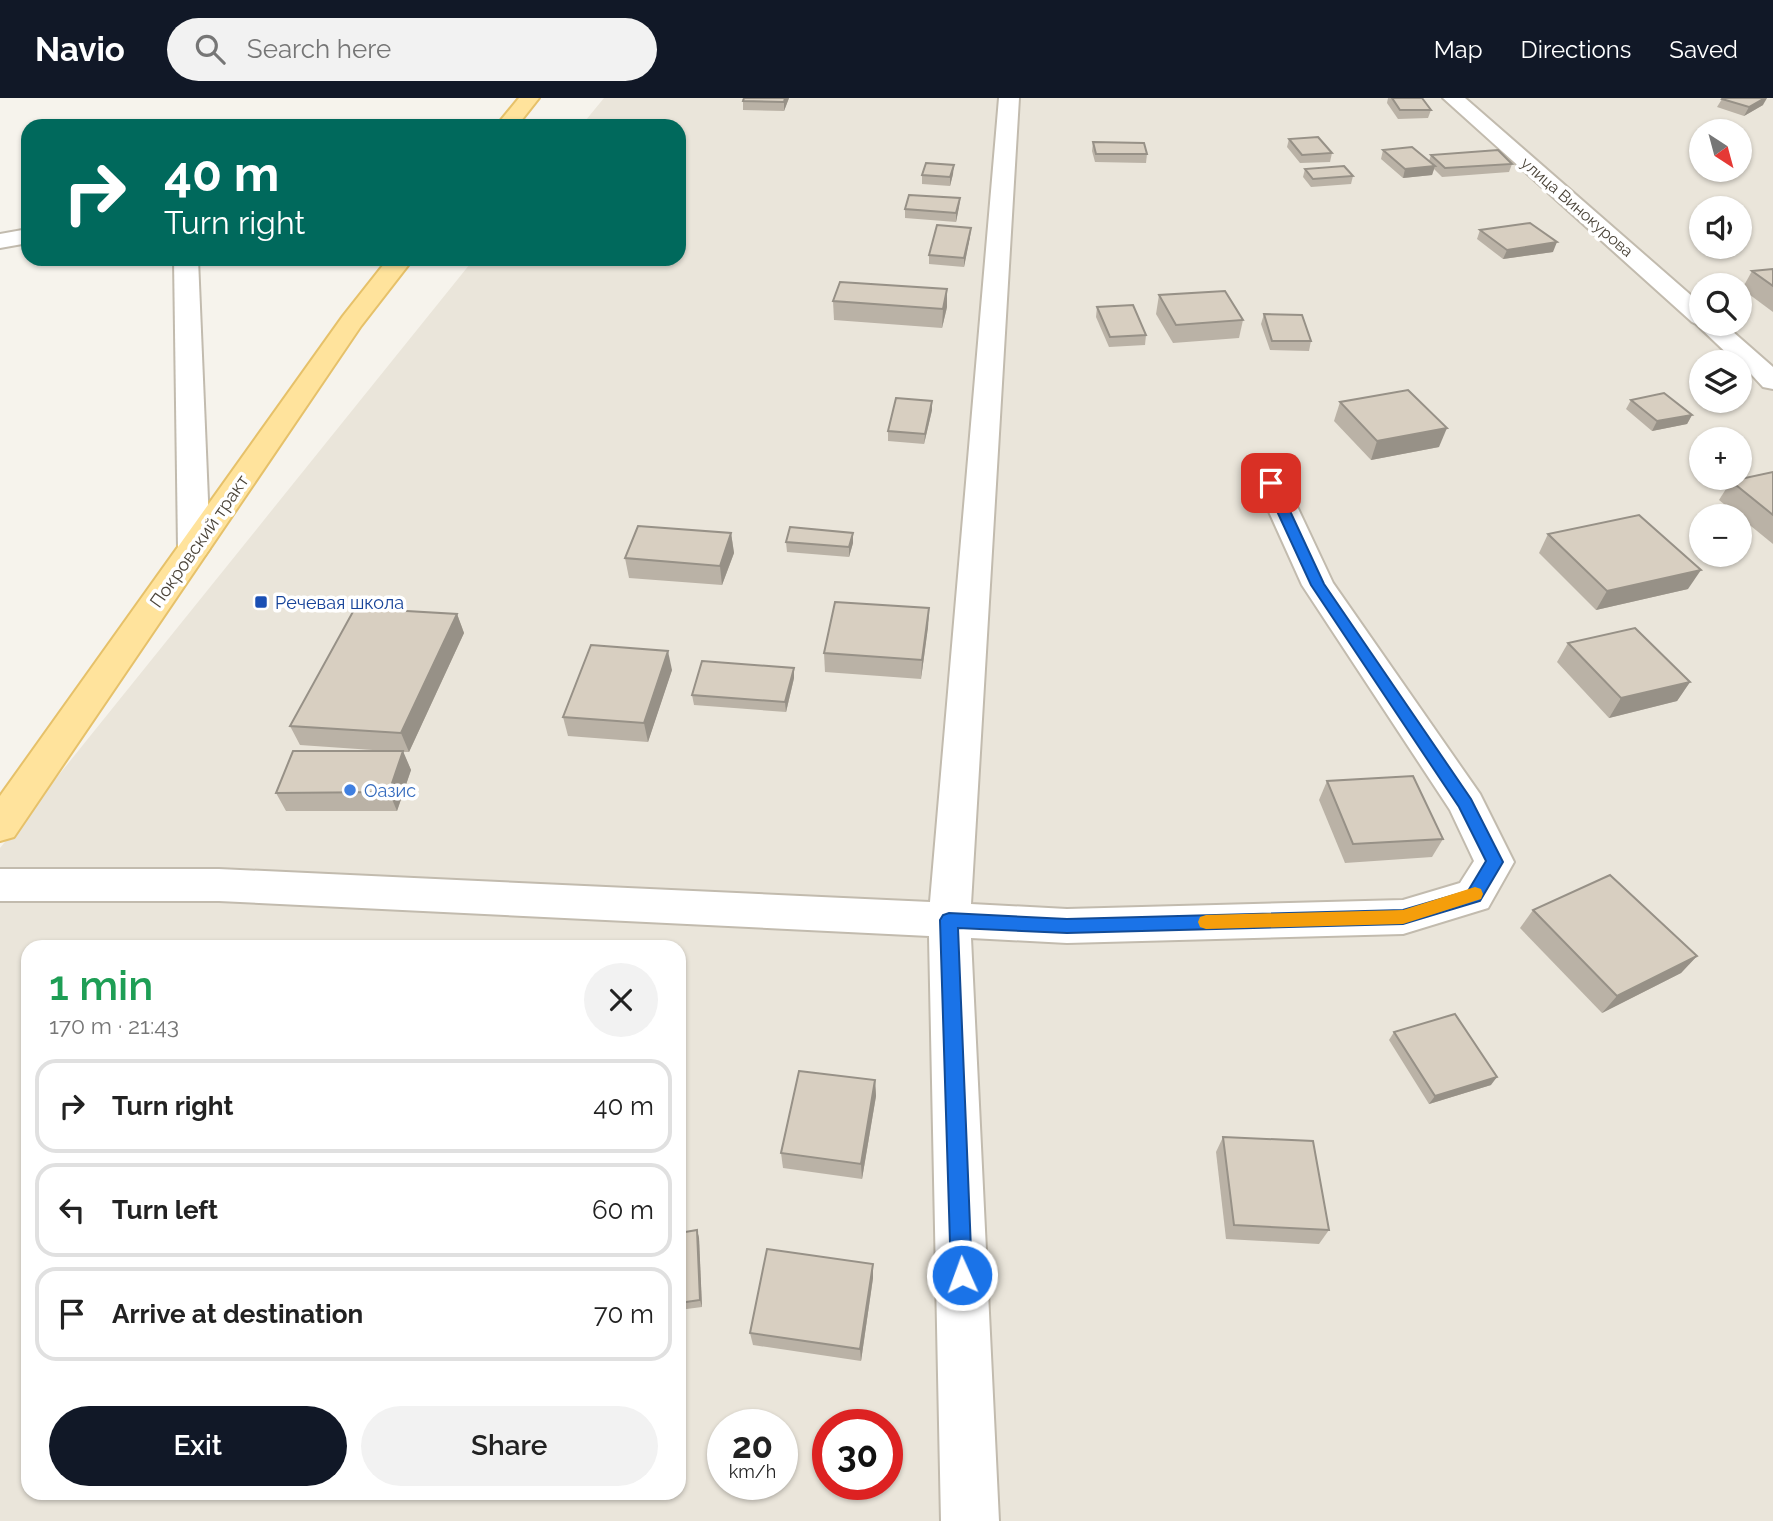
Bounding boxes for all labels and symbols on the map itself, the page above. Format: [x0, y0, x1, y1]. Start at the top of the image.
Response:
north arrow [1689, 119, 1752, 182]
street label: улица Винокурова [1517, 153, 1637, 261]
pin [1241, 453, 1301, 513]
street label: Покровский тракт [145, 470, 253, 611]
place label: Речевая школа [275, 592, 404, 613]
marker: Речевая школа [253, 594, 269, 610]
place label: Оазис [364, 780, 416, 801]
marker: Оазис [342, 782, 358, 798]
position arrow [925, 1238, 999, 1312]
speed limit sign: 30 [812, 1409, 903, 1500]

